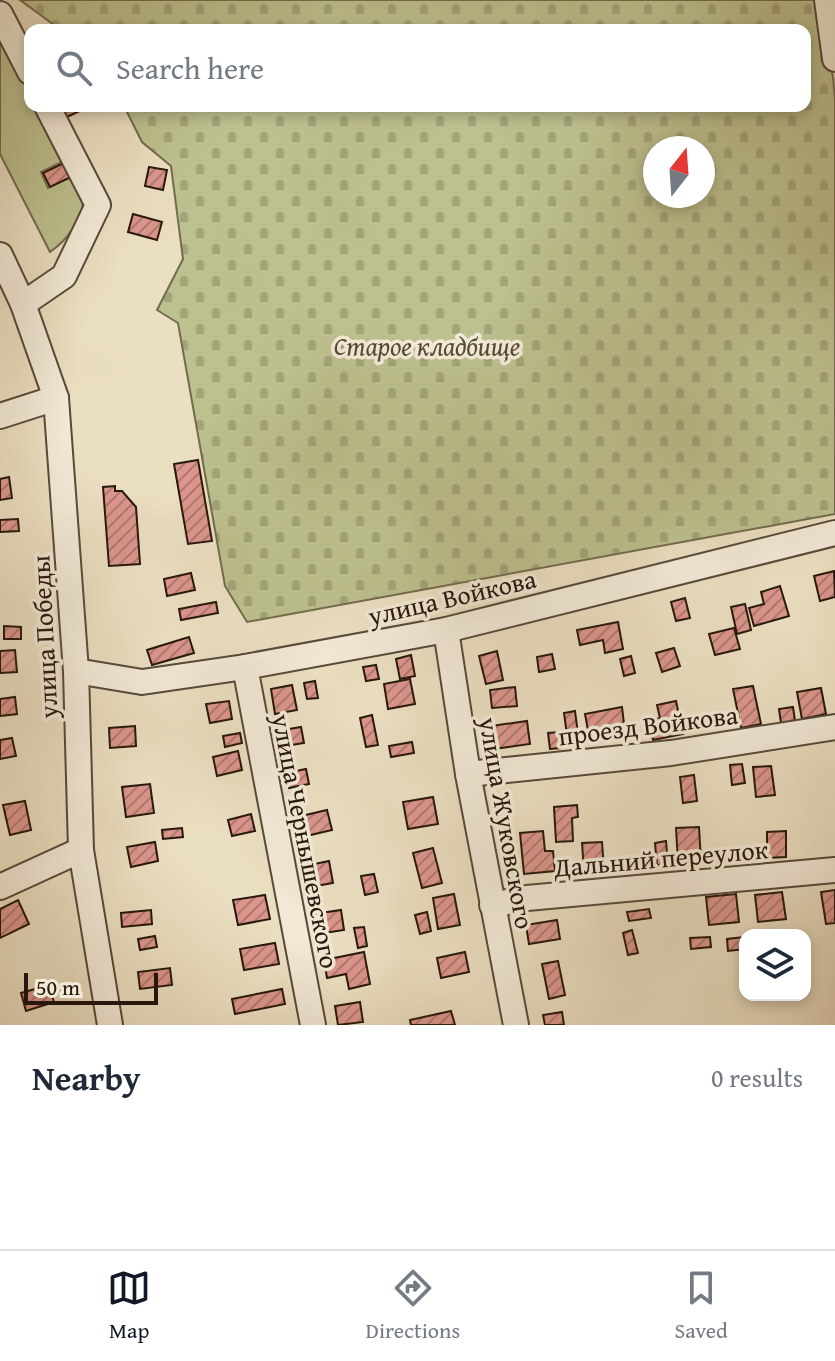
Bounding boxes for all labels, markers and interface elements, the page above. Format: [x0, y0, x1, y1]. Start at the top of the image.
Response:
search box [24, 24, 811, 112]
icon: search [52, 46, 96, 90]
text: Search here [116, 46, 264, 90]
north arrow [643, 136, 715, 208]
park label: Старое кладбище [334, 326, 520, 365]
street label: улица Победы [20, 554, 68, 721]
street label: улица Войкова [363, 559, 540, 635]
street label: проезд Войкова [556, 695, 741, 755]
street label: улица Чернышевского [262, 709, 350, 972]
street label: улица Жуковского [469, 713, 545, 932]
street label: Дальний переулок [551, 829, 770, 887]
map controls [739, 929, 811, 1001]
button: layers [739, 929, 811, 1001]
scale bar [24, 969, 158, 1005]
text: 50 m [36, 971, 80, 1003]
text: Nearby [32, 1053, 141, 1102]
text: 0 results [711, 1058, 803, 1097]
tab: Map [107, 1266, 151, 1346]
tab: Directions [366, 1266, 460, 1346]
tab: Saved [675, 1266, 728, 1346]

